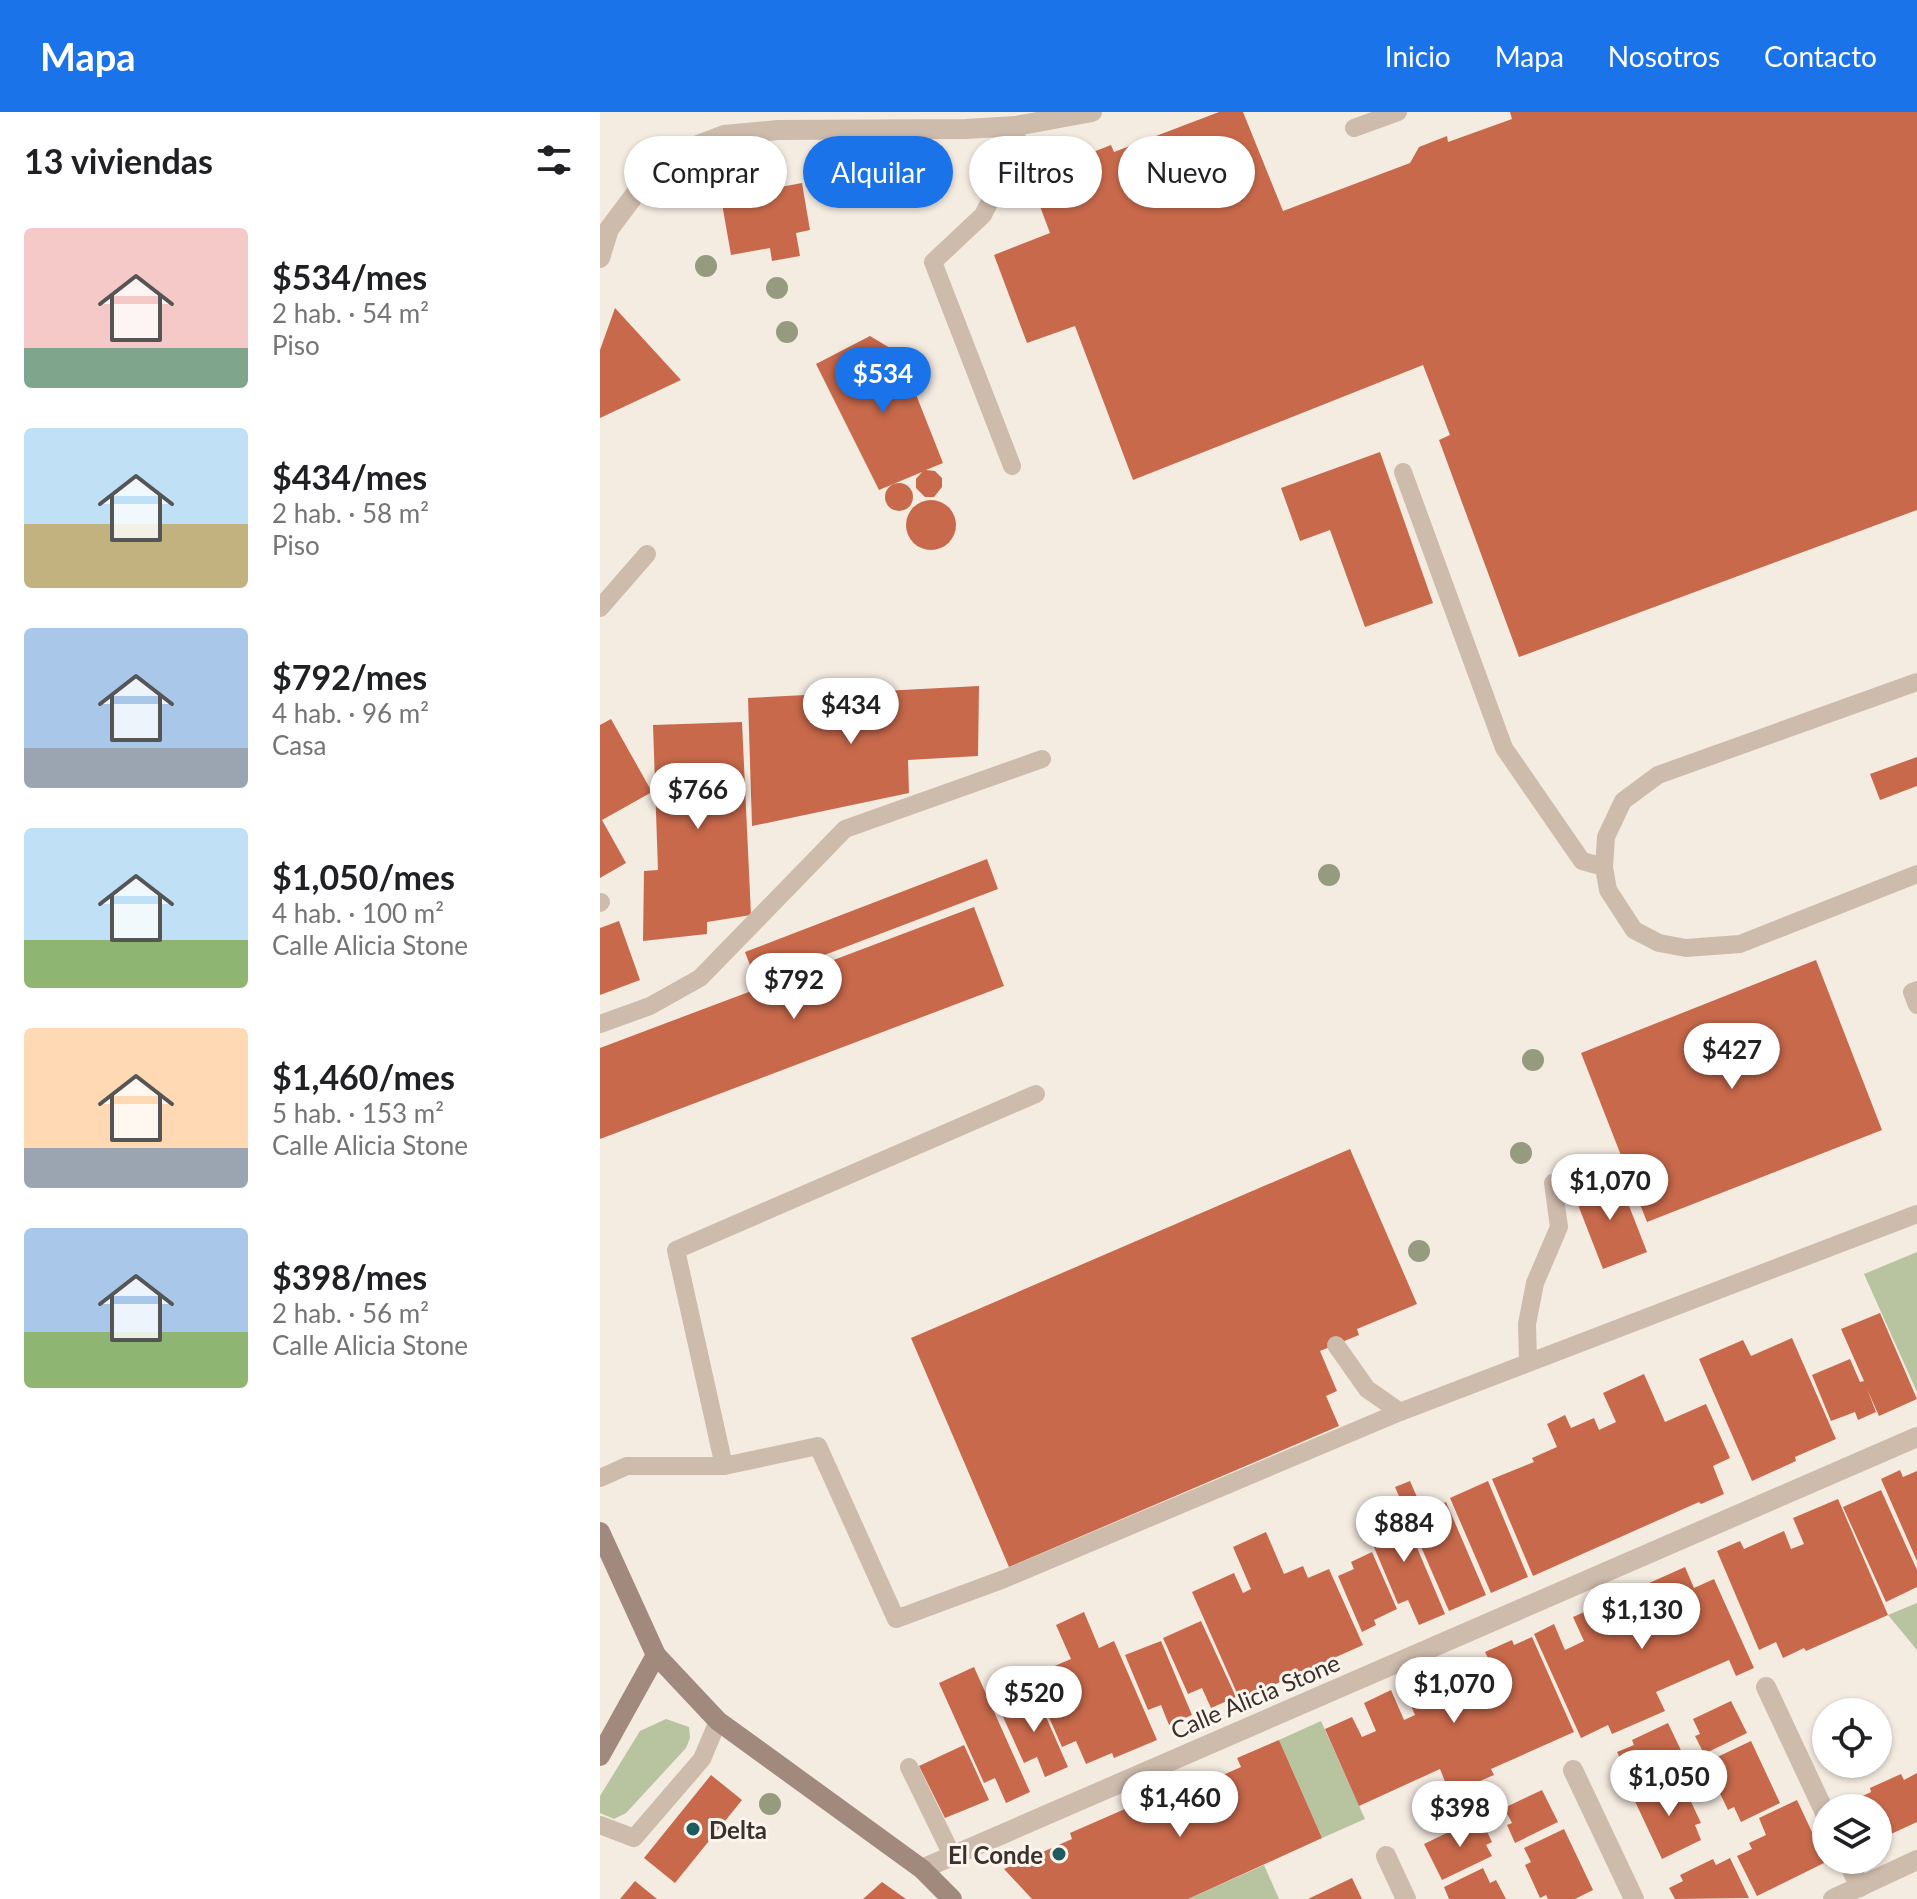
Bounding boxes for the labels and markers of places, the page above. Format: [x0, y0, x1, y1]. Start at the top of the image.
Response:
pin: $534 [836, 347, 930, 415]
pin: $434 [804, 678, 898, 746]
pin: $766 [651, 763, 745, 831]
pin: $792 [747, 953, 841, 1021]
pin: $427 [1685, 1023, 1779, 1091]
pin: $1,070 [1545, 1154, 1675, 1222]
pin: $884 [1357, 1496, 1451, 1564]
pin: $1,130 [1577, 1583, 1707, 1651]
pin: $1,070 [1389, 1657, 1519, 1725]
pin: $520 [987, 1666, 1081, 1734]
pin: $1,050 [1604, 1750, 1734, 1818]
pin: $1,460 [1115, 1771, 1245, 1839]
pin: $398 [1413, 1781, 1507, 1849]
place label: Delta [709, 1815, 767, 1844]
marker: Delta [684, 1820, 702, 1838]
place label: El Conde [948, 1840, 1043, 1869]
marker: El Conde [1050, 1845, 1068, 1863]

